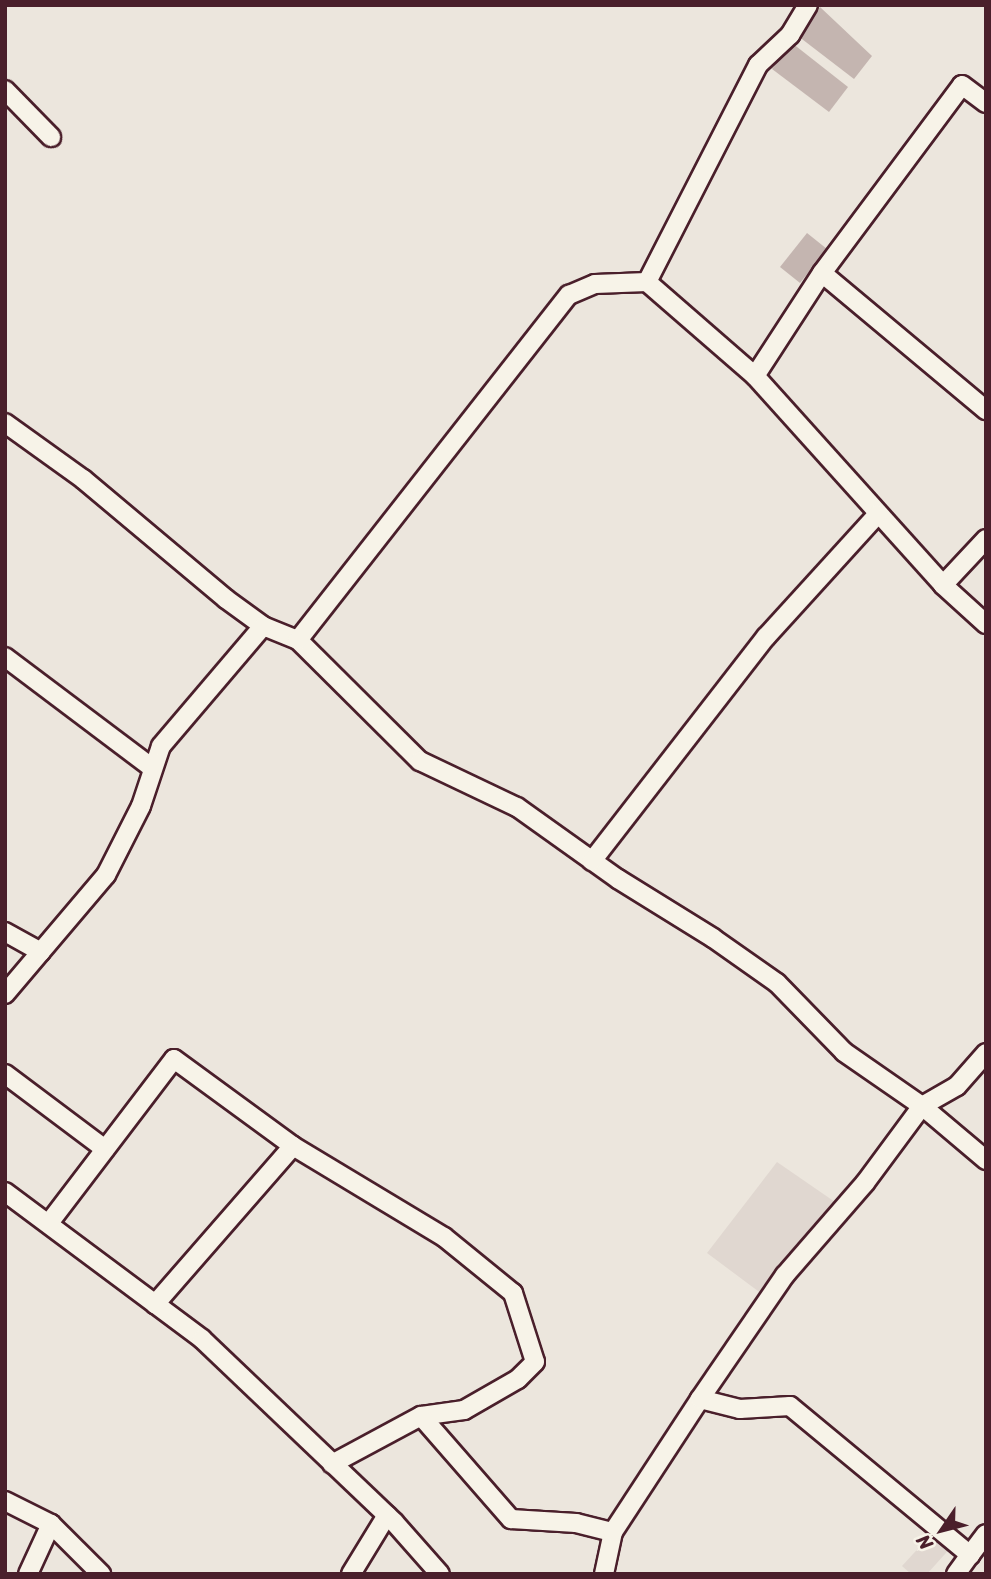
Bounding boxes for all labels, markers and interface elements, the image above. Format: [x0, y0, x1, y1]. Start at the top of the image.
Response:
north arrow [907, 1495, 977, 1565]
text: N [907, 1527, 942, 1557]

